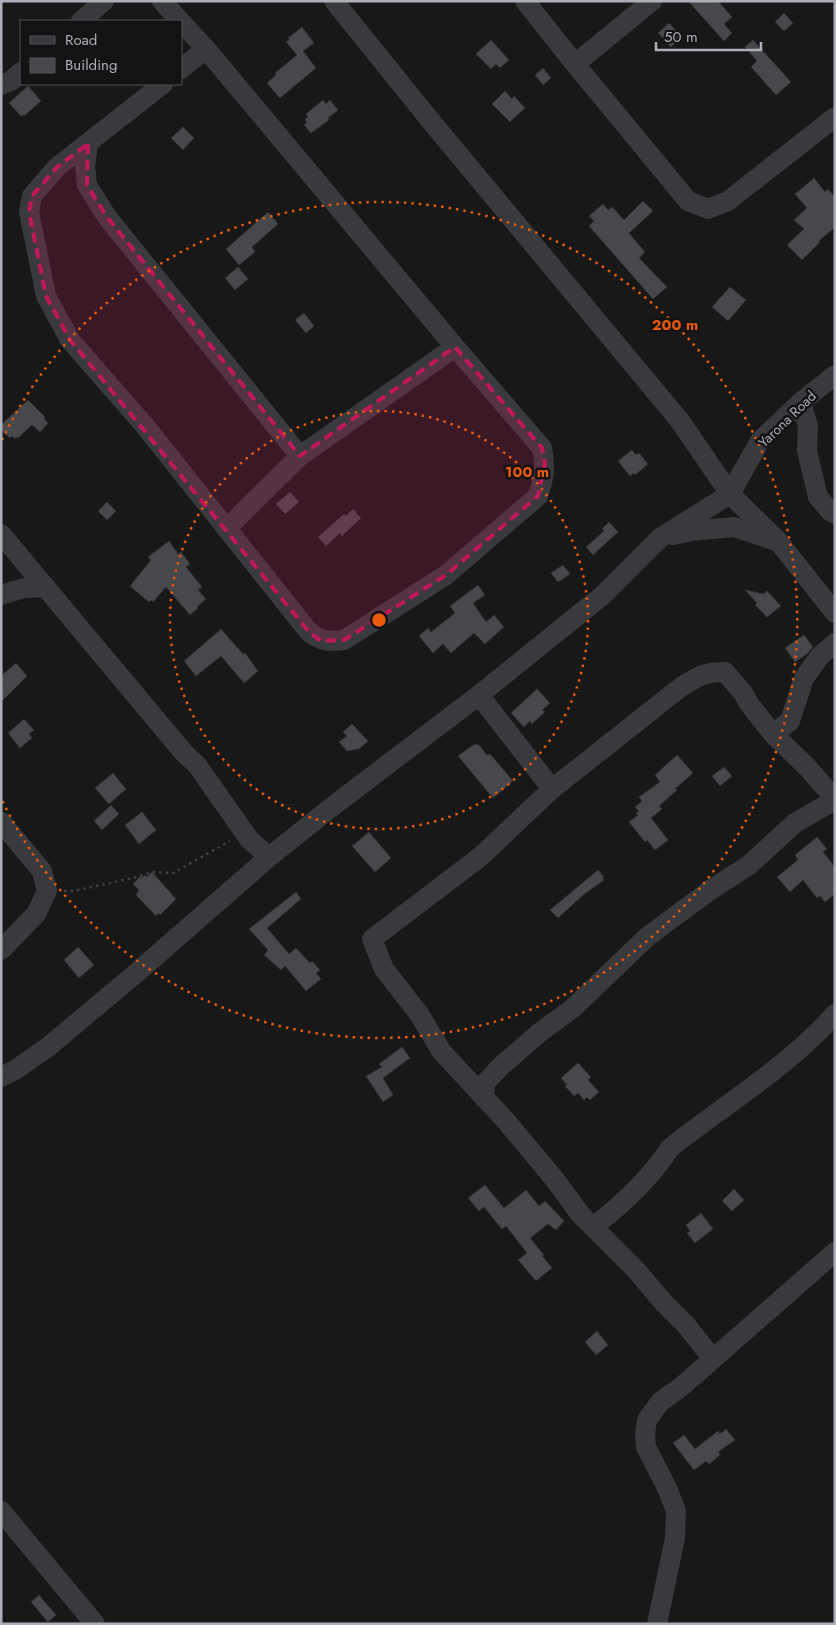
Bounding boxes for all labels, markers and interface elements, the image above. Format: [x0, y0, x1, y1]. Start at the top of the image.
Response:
legend [20, 20, 182, 85]
scale bar [656, 20, 761, 52]
text: 50 m [664, 26, 698, 48]
text: Road [65, 29, 97, 51]
text: Building [65, 54, 117, 76]
text: 200 m [652, 314, 698, 336]
street label: Yarona Road [753, 386, 821, 452]
text: 100 m [505, 461, 549, 483]
centre of rings [370, 611, 388, 629]

